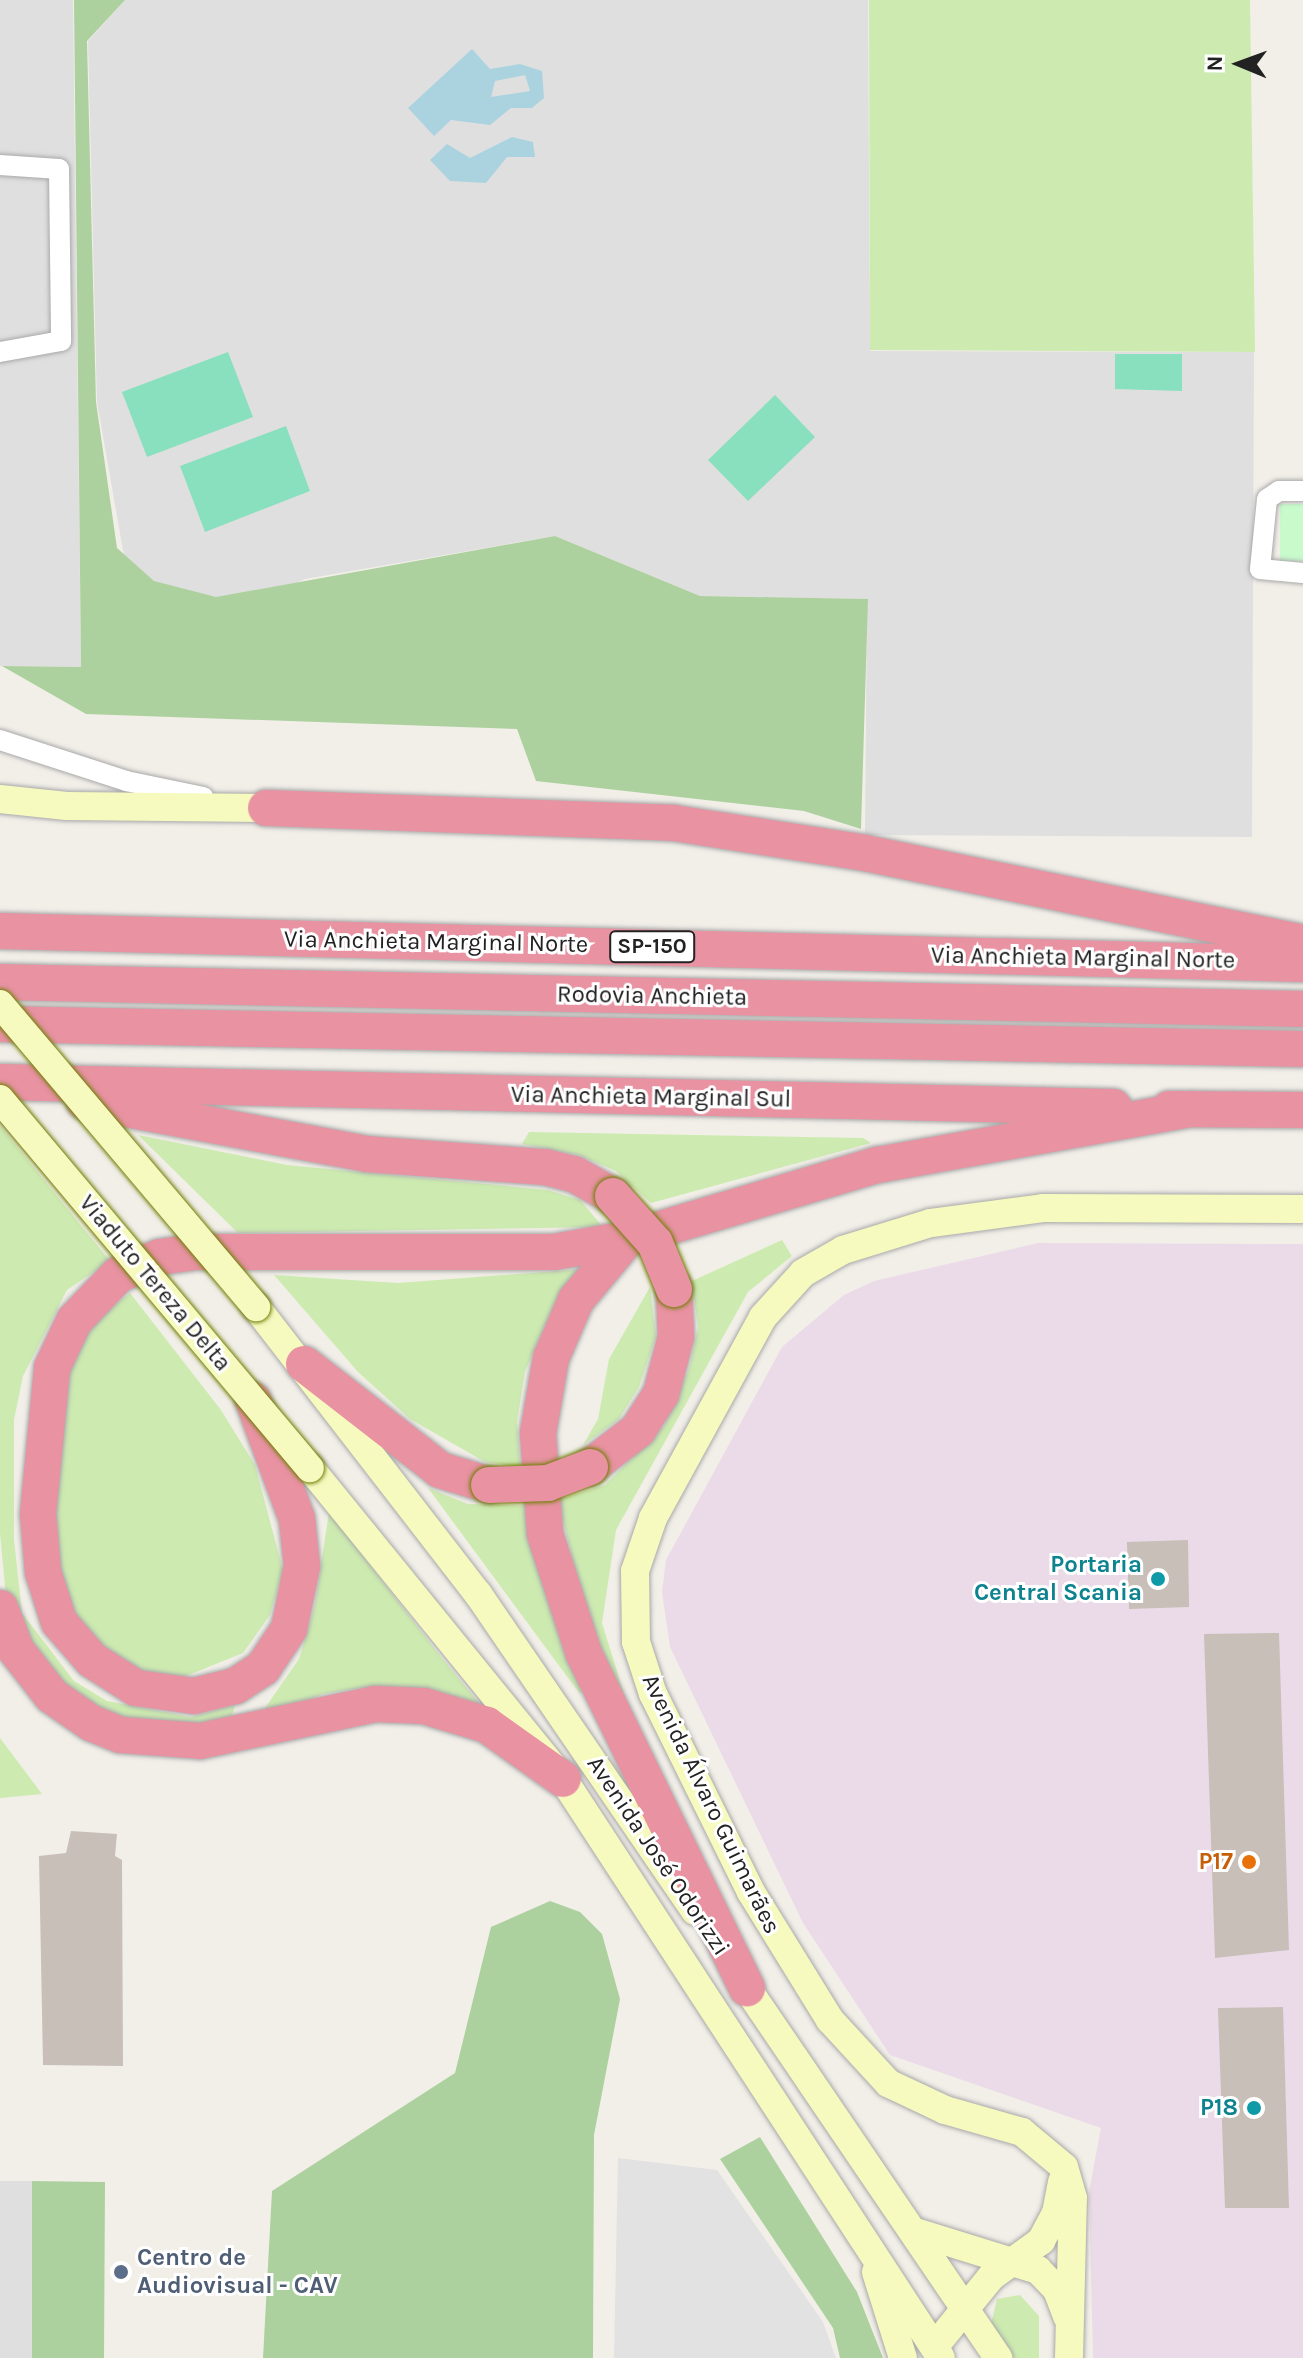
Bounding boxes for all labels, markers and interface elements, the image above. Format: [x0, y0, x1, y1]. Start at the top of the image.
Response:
north arrow [1199, 24, 1279, 104]
text: N [1202, 55, 1228, 72]
street label: Via Anchieta Marginal Norte [284, 925, 588, 959]
road number: SP-150 [608, 929, 696, 965]
street label: Via Anchieta Marginal Norte [931, 941, 1235, 975]
street label: Rodovia Anchieta [557, 980, 747, 1012]
street label: Via Anchieta Marginal Sul [511, 1080, 791, 1114]
street label: Viaduto Tereza Delta [73, 1189, 237, 1377]
place label: Portaria Central Scania [974, 1551, 1142, 1607]
marker: Portaria Central Scania [1149, 1570, 1167, 1588]
street label: Avenida Álvaro Guimarães [636, 1669, 786, 1939]
street label: Avenida José Odorizzi [581, 1751, 735, 1961]
place label: P17 [1199, 1848, 1233, 1876]
marker: P17 [1240, 1853, 1258, 1871]
place label: P18 [1200, 2094, 1238, 2122]
marker: P18 [1245, 2099, 1263, 2117]
place label: Centro de Audiovisual - CAV [137, 2244, 338, 2300]
marker: Centro de Audiovisual - CAV [112, 2263, 130, 2281]

